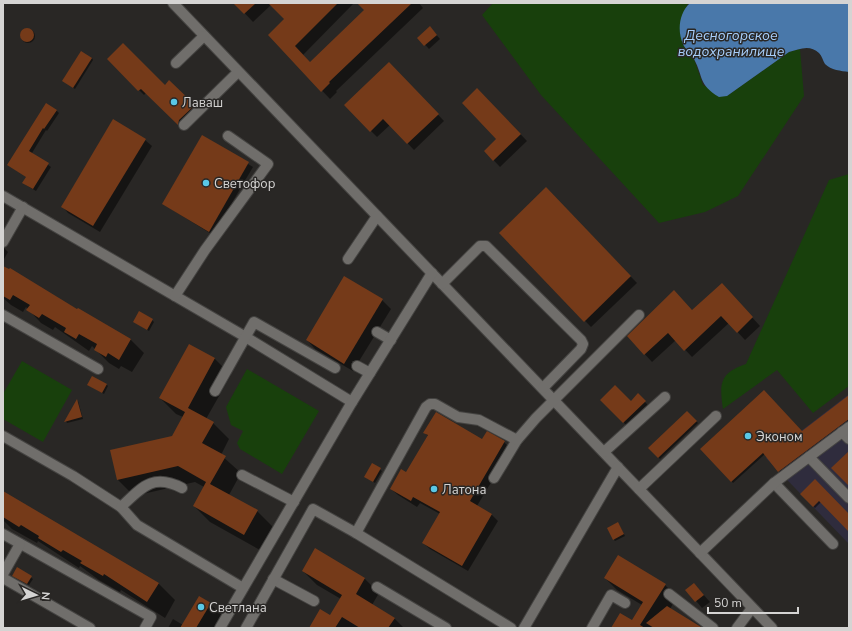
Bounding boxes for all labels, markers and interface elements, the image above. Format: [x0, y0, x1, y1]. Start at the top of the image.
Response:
water label: Десногорское водохранилище [678, 26, 785, 61]
place label: Лаваш [182, 94, 223, 112]
marker: Лаваш [169, 97, 179, 107]
place label: Светофор [214, 175, 276, 193]
marker: Светофор [201, 178, 211, 188]
place label: Эконом [756, 428, 803, 446]
marker: Эконом [743, 431, 753, 441]
place label: Латона [442, 481, 486, 499]
marker: Латона [429, 484, 439, 494]
north arrow [16, 575, 56, 615]
scale bar [708, 589, 798, 615]
text: N [38, 591, 53, 601]
text: 50 m [714, 595, 742, 611]
place label: Светлана [209, 599, 267, 617]
marker: Светлана [196, 602, 206, 612]

